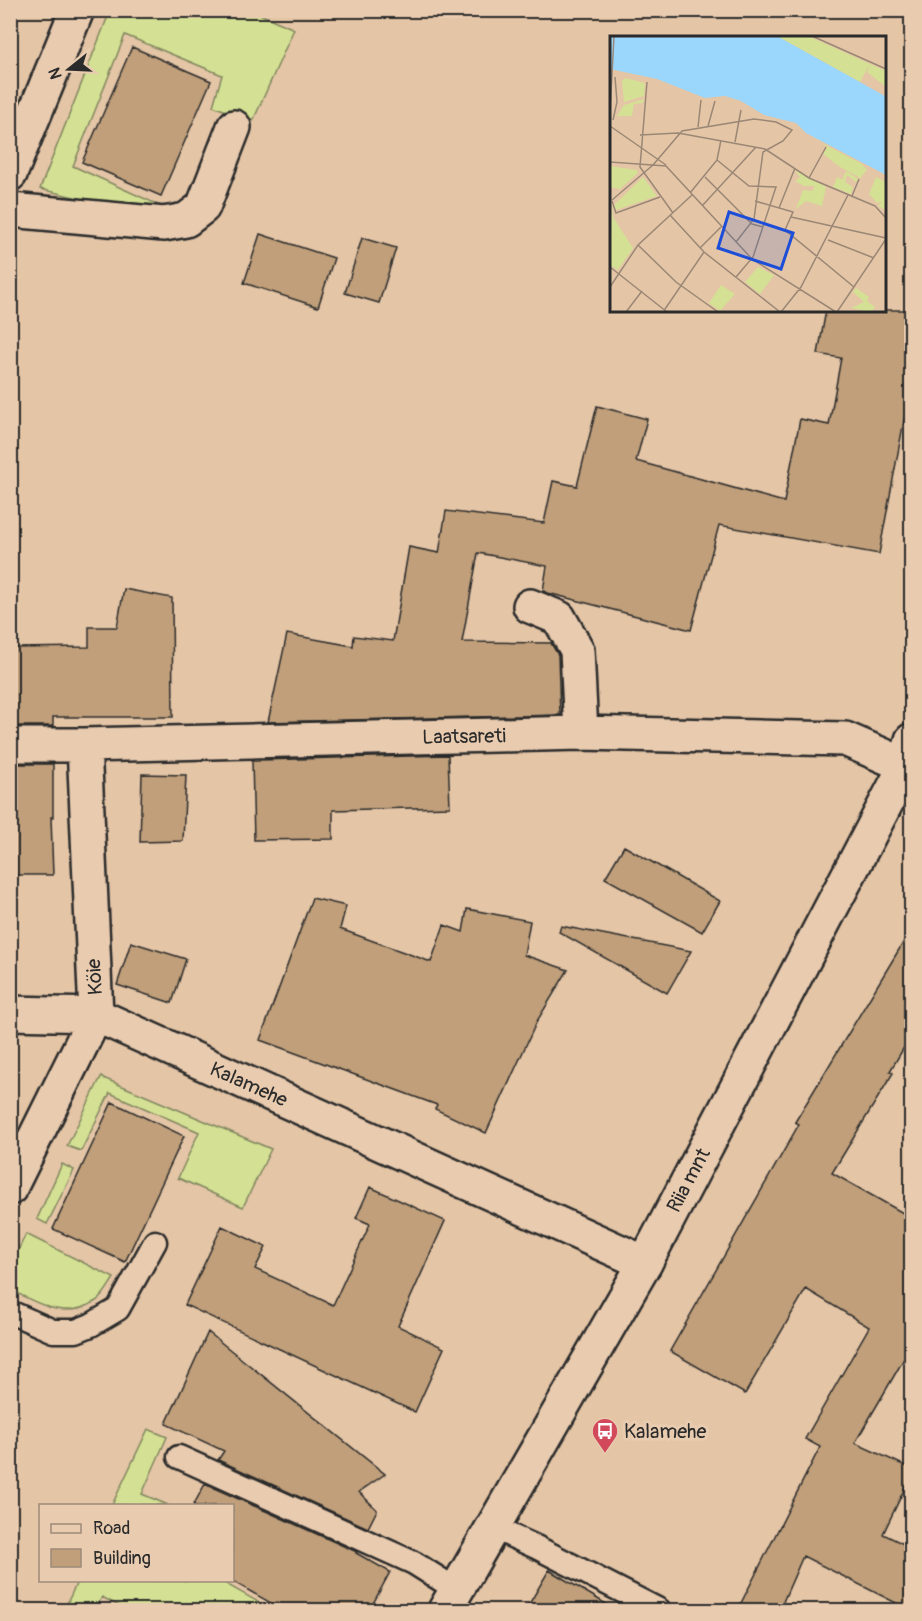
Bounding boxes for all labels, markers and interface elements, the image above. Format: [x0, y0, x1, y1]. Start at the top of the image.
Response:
inset map [610, 36, 886, 312]
north arrow [39, 39, 99, 99]
text: N [44, 65, 67, 82]
street label: Laatsareti [422, 723, 506, 750]
street label: Köie [81, 958, 108, 996]
street label: Kalamehe [206, 1056, 292, 1113]
street label: Riia mnt [661, 1143, 716, 1217]
bus stop icon: Kalamehe [590, 1416, 620, 1454]
place label: Kalamehe [624, 1419, 706, 1444]
legend [39, 1504, 234, 1582]
text: Road [93, 1517, 130, 1540]
text: Building [93, 1547, 151, 1570]

